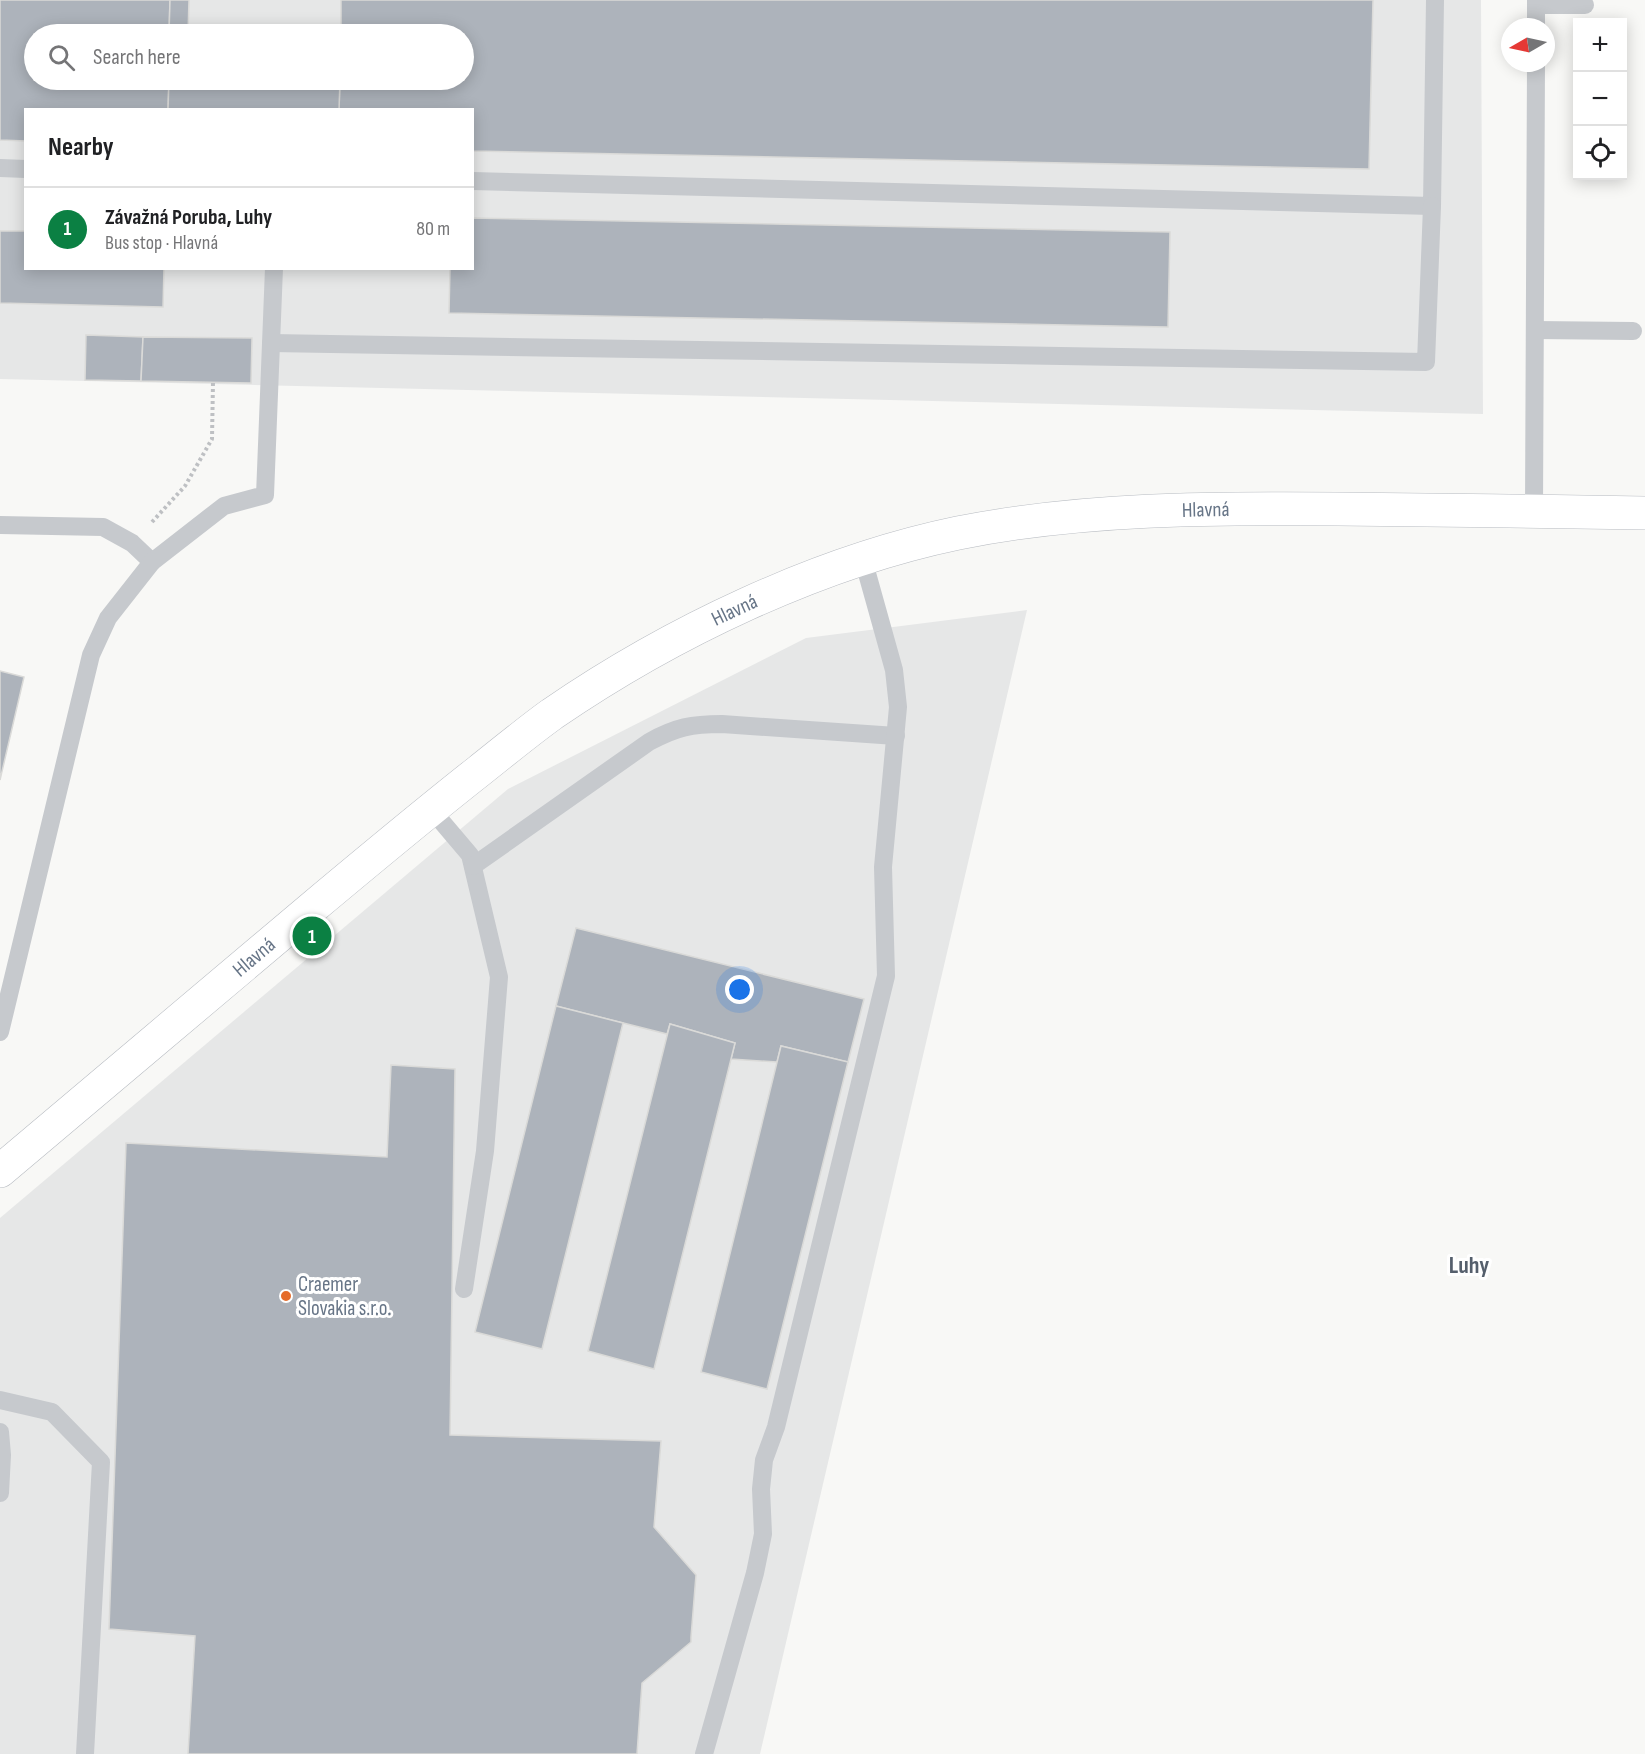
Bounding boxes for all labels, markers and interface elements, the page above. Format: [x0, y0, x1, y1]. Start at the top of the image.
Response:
north arrow [1501, 18, 1555, 72]
map controls [1573, 18, 1627, 180]
button: + [1573, 18, 1627, 72]
search box [24, 24, 474, 90]
icon: search [45, 41, 78, 74]
text: Search here [93, 44, 180, 71]
button: − [1573, 72, 1627, 126]
button: locate [1573, 126, 1627, 180]
text: Nearby [48, 132, 114, 163]
text: Závažná Poruba, Luhy [105, 204, 272, 231]
text: 1 [64, 217, 71, 241]
text: 80 m [416, 217, 450, 241]
text: Bus stop · Hlavná [105, 231, 218, 255]
street label: Hlavná [1181, 496, 1230, 522]
street label: Hlavná [707, 588, 761, 631]
pin: 1 [292, 914, 332, 958]
street label: Hlavná [228, 932, 280, 982]
your location [725, 975, 754, 1004]
district label: Luhy [1449, 1251, 1489, 1280]
place label: Craemer Slovakia s.r.o. [298, 1272, 391, 1321]
marker: Craemer Slovakia s.r.o. [279, 1289, 293, 1303]

